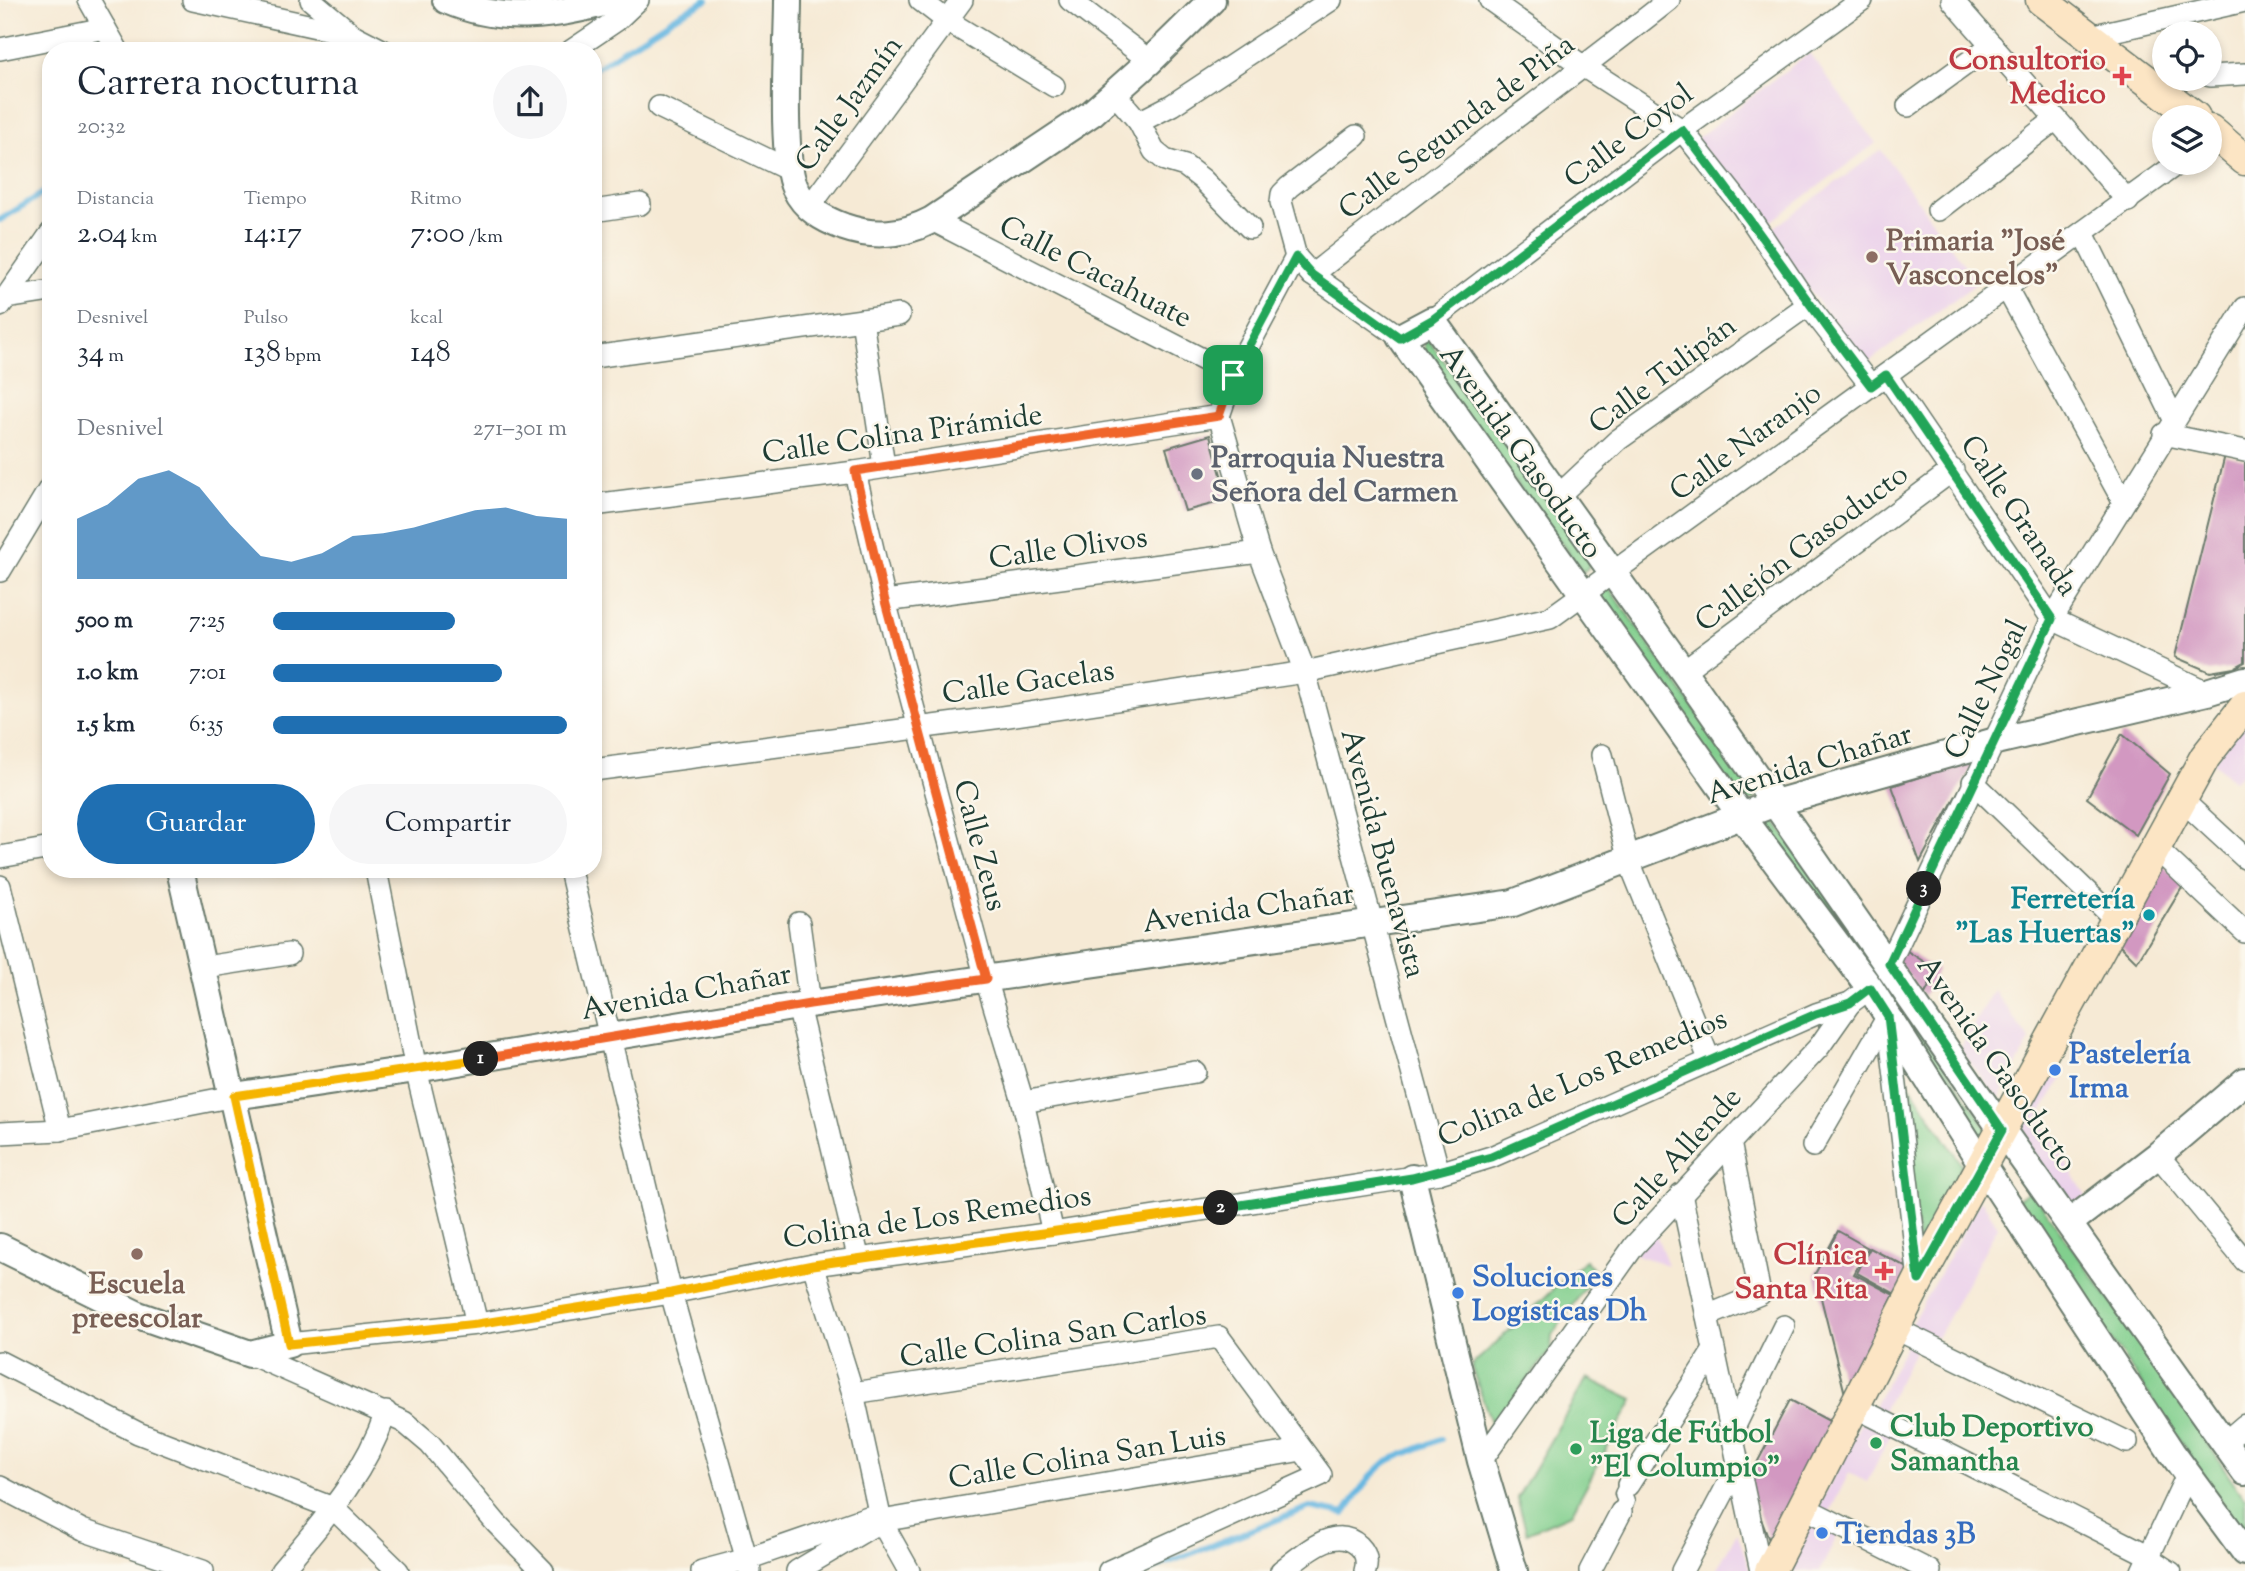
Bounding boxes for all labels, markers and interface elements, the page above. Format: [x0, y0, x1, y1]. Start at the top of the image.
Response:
map controls [2152, 21, 2222, 175]
button: locate [2152, 21, 2222, 91]
street label: Calle Segunda de Piña [1330, 25, 1585, 231]
street label: Calle Jazmín [786, 27, 914, 182]
place label: Consultorio Medico [1949, 40, 2106, 117]
text: Carrera nocturna [77, 58, 359, 112]
button: share [493, 65, 567, 139]
marker: Consultorio Medico [2112, 66, 2132, 86]
street label: Calle Coyol [1556, 74, 1703, 200]
button: layers [2152, 105, 2222, 175]
text: 20:32 [77, 111, 126, 144]
text: Distancia [77, 186, 154, 213]
text: Tiempo [244, 186, 307, 213]
text: Ritmo [410, 186, 462, 213]
street label: Calle Cacahuate [991, 206, 1199, 340]
text: 2.04 [77, 213, 127, 256]
text: 14:17 [244, 213, 302, 256]
text: 7:00 [410, 213, 465, 256]
place label: Primaria "José Vasconcelos" [1886, 221, 2065, 298]
text: km [127, 224, 157, 251]
text: /km [465, 224, 503, 251]
marker: Primaria "José Vasconcelos" [1864, 249, 1880, 265]
text: Desnivel [77, 305, 148, 332]
text: Pulso [244, 305, 288, 332]
text: kcal [410, 305, 443, 332]
street label: Calle Tulipán [1581, 306, 1747, 446]
text: 34 [77, 332, 104, 375]
text: 138 [244, 332, 281, 375]
text: 148 [410, 332, 451, 375]
street label: Avenida Gasoducto [1428, 337, 1612, 568]
text: m [104, 343, 124, 370]
text: bpm [281, 343, 322, 370]
pin [1203, 345, 1263, 405]
icon: arrive [1214, 356, 1252, 394]
street label: Calle Naranjo [1662, 373, 1831, 513]
street label: Calle Colina Pirámide [759, 395, 1045, 476]
text: Desnivel [77, 413, 163, 446]
text: 271–301 m [473, 413, 567, 446]
street label: Calle Granada [1948, 427, 2088, 606]
place label: Parroquia Nuestra Señora del Carmen [1211, 438, 1458, 515]
street label: Callejón Gasoducto [1687, 454, 1918, 644]
marker: Parroquia Nuestra Señora del Carmen [1189, 466, 1205, 482]
street label: Calle Olivos [986, 517, 1150, 582]
text: 500 m [77, 605, 133, 638]
text: 7:25 [189, 605, 225, 638]
street label: Calle Nogal [1935, 613, 2040, 767]
street label: Calle Gacelas [939, 650, 1117, 717]
text: 1.0 km [77, 657, 139, 690]
text: 7:01 [189, 657, 226, 690]
text: 1.5 km [77, 709, 135, 742]
text: 6:35 [189, 709, 223, 742]
street label: Avenida Chañar [1702, 714, 1918, 817]
street label: Avenida Buenavista [1328, 724, 1436, 983]
street label: Calle Zeus [940, 775, 1017, 916]
button: Guardar [77, 784, 315, 864]
button: Compartir [329, 784, 567, 864]
pin: 3 [1906, 872, 1941, 906]
street label: Avenida Chañar [1140, 873, 1357, 946]
text: 3 [1920, 875, 1927, 902]
place label: Ferretería "Las Huertas" [1955, 879, 2135, 956]
marker: Ferretería "Las Huertas" [2141, 907, 2157, 923]
street label: Avenida Gasoducto [1905, 948, 2087, 1181]
street label: Avenida Chañar [578, 954, 795, 1033]
street label: Colina de Los Remedios [1432, 999, 1734, 1160]
place label: Pastelería Irma [2069, 1034, 2191, 1111]
pin: 1 [463, 1042, 498, 1076]
text: 1 [477, 1045, 484, 1072]
marker: Pastelería Irma [2047, 1062, 2063, 1078]
street label: Calle Allende [1603, 1078, 1753, 1239]
street label: Colina de Los Remedios [780, 1176, 1094, 1261]
pin: 2 [1204, 1190, 1238, 1226]
text: 2 [1216, 1194, 1225, 1221]
place label: Clínica Santa Rita [1734, 1235, 1868, 1312]
marker: Escuela preescolar [129, 1246, 145, 1262]
place label: Soluciones Logisticas Dh [1472, 1257, 1647, 1334]
marker: Clínica Santa Rita [1874, 1261, 1894, 1281]
place label: Escuela preescolar [72, 1264, 203, 1341]
marker: Soluciones Logisticas Dh [1450, 1285, 1466, 1301]
street label: Calle Colina San Carlos [897, 1295, 1209, 1380]
place label: Club Deportivo Samantha [1890, 1407, 2094, 1484]
place label: Liga de Fútbol "El Columpio" [1590, 1413, 1780, 1490]
street label: Calle Colina San Luis [946, 1415, 1229, 1502]
marker: Club Deportivo Samantha [1868, 1435, 1884, 1451]
marker: Liga de Fútbol "El Columpio" [1568, 1441, 1584, 1457]
place label: Tiendas 3B [1836, 1514, 1975, 1557]
marker: Tiendas 3B [1814, 1525, 1830, 1541]

